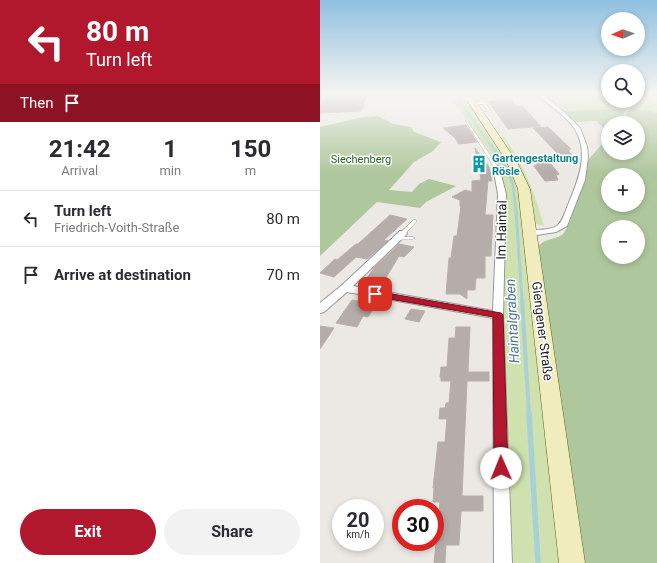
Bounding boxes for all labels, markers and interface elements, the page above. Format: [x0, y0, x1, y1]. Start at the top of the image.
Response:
north arrow [601, 12, 645, 56]
map controls [601, 12, 645, 264]
text: 80 m [86, 15, 149, 48]
icon: left [20, 16, 72, 68]
text: Turn left [86, 49, 152, 70]
button: search [601, 64, 645, 108]
icon: arrive [61, 92, 83, 114]
text: Then [20, 94, 53, 112]
button: layers [601, 116, 645, 160]
text: 21:42 [49, 135, 111, 163]
text: 1 [163, 135, 177, 163]
text: 150 [230, 135, 271, 163]
place label: Gartengestaltung Rösle [492, 152, 578, 178]
park label: Siechenberg [331, 153, 391, 166]
building icon: Gartengestaltung Rösle [469, 154, 489, 174]
text: Arrival [61, 163, 98, 178]
text: min [159, 163, 181, 178]
text: m [245, 163, 256, 178]
button: + [601, 168, 645, 212]
street label: Im Haintal [493, 200, 510, 260]
text: Turn left [54, 202, 111, 220]
icon: left [20, 208, 42, 230]
text: 80 m [266, 210, 300, 228]
text: Friedrich-Voith-Straße [54, 220, 179, 235]
button: − [601, 220, 645, 264]
icon: arrive [20, 264, 42, 286]
text: Arrive at destination [54, 266, 191, 284]
text: 70 m [266, 266, 300, 284]
pin [358, 277, 392, 311]
water label: Haintalgraben [502, 278, 522, 364]
street label: Giengener Straße [529, 281, 556, 382]
icon: arrive [364, 283, 386, 305]
position arrow [480, 447, 522, 489]
speed limit sign: 30 [392, 499, 444, 551]
text: 20 [347, 508, 369, 532]
button: Exit [20, 509, 156, 555]
button: Share [164, 509, 300, 555]
text: km/h [346, 529, 370, 540]

